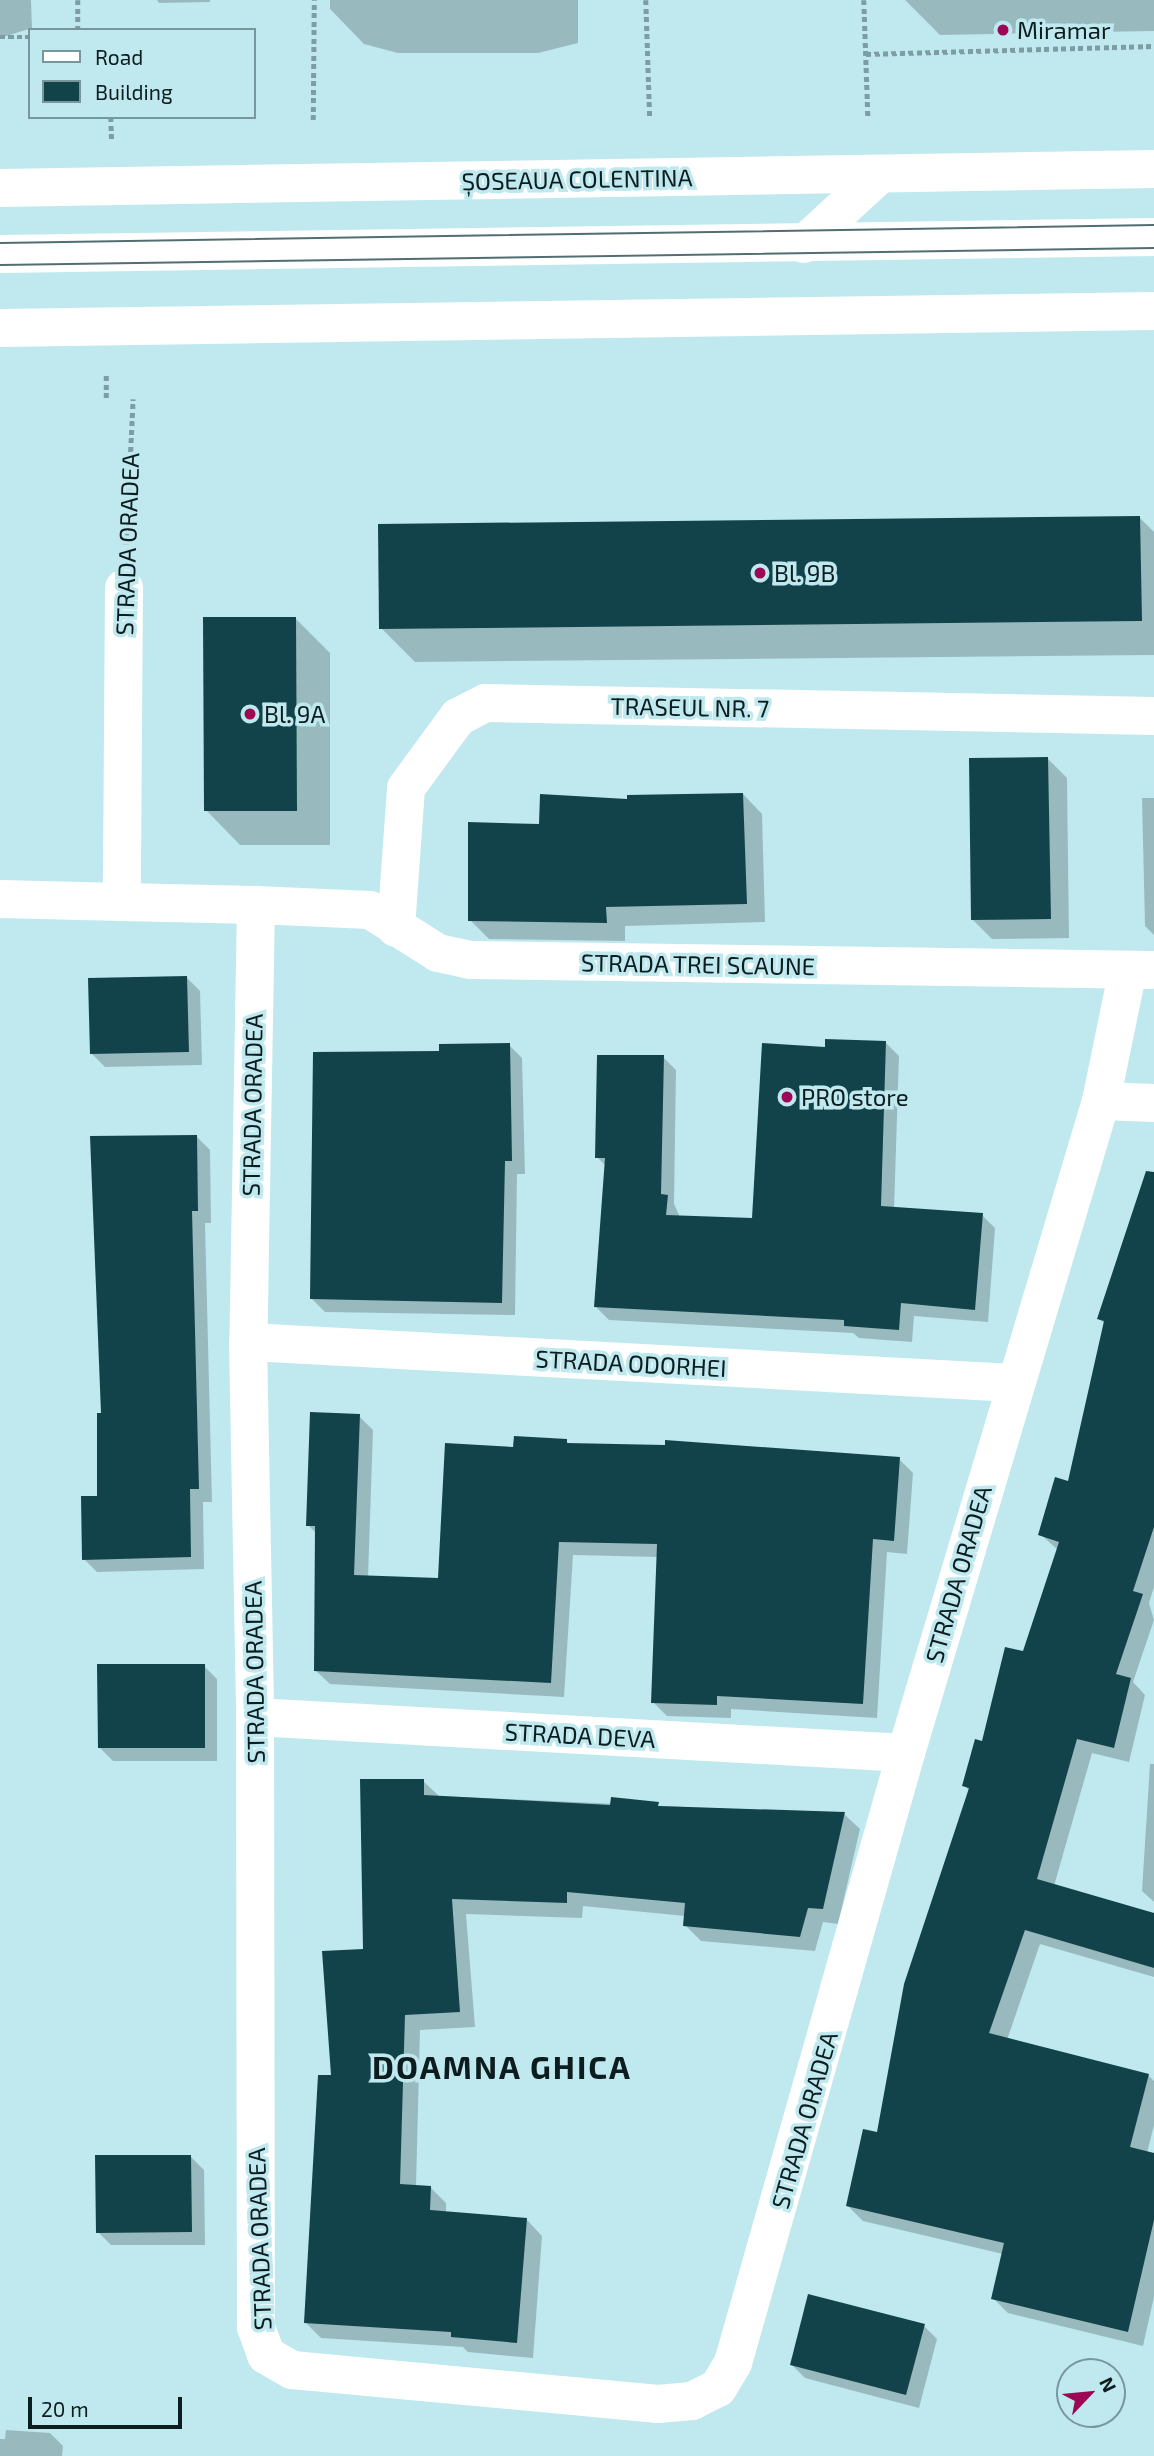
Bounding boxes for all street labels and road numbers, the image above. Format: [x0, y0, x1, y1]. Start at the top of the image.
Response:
street label: ȘOSEAUA COLENTINA [461, 163, 693, 195]
street label: STRADA ORADEA [109, 452, 145, 636]
street label: TRASEUL NR. 7 [610, 691, 770, 723]
street label: STRADA TREI SCAUNE [580, 948, 816, 980]
street label: STRADA ORADEA [236, 1013, 268, 1197]
street label: STRADA ODORHEI [534, 1344, 728, 1382]
street label: STRADA ORADEA [919, 1482, 997, 1666]
street label: STRADA ORADEA [238, 1580, 270, 1764]
street label: STRADA DEVA [504, 1717, 656, 1753]
street label: STRADA ORADEA [765, 2028, 843, 2212]
street label: STRADA ORADEA [241, 2147, 277, 2331]

